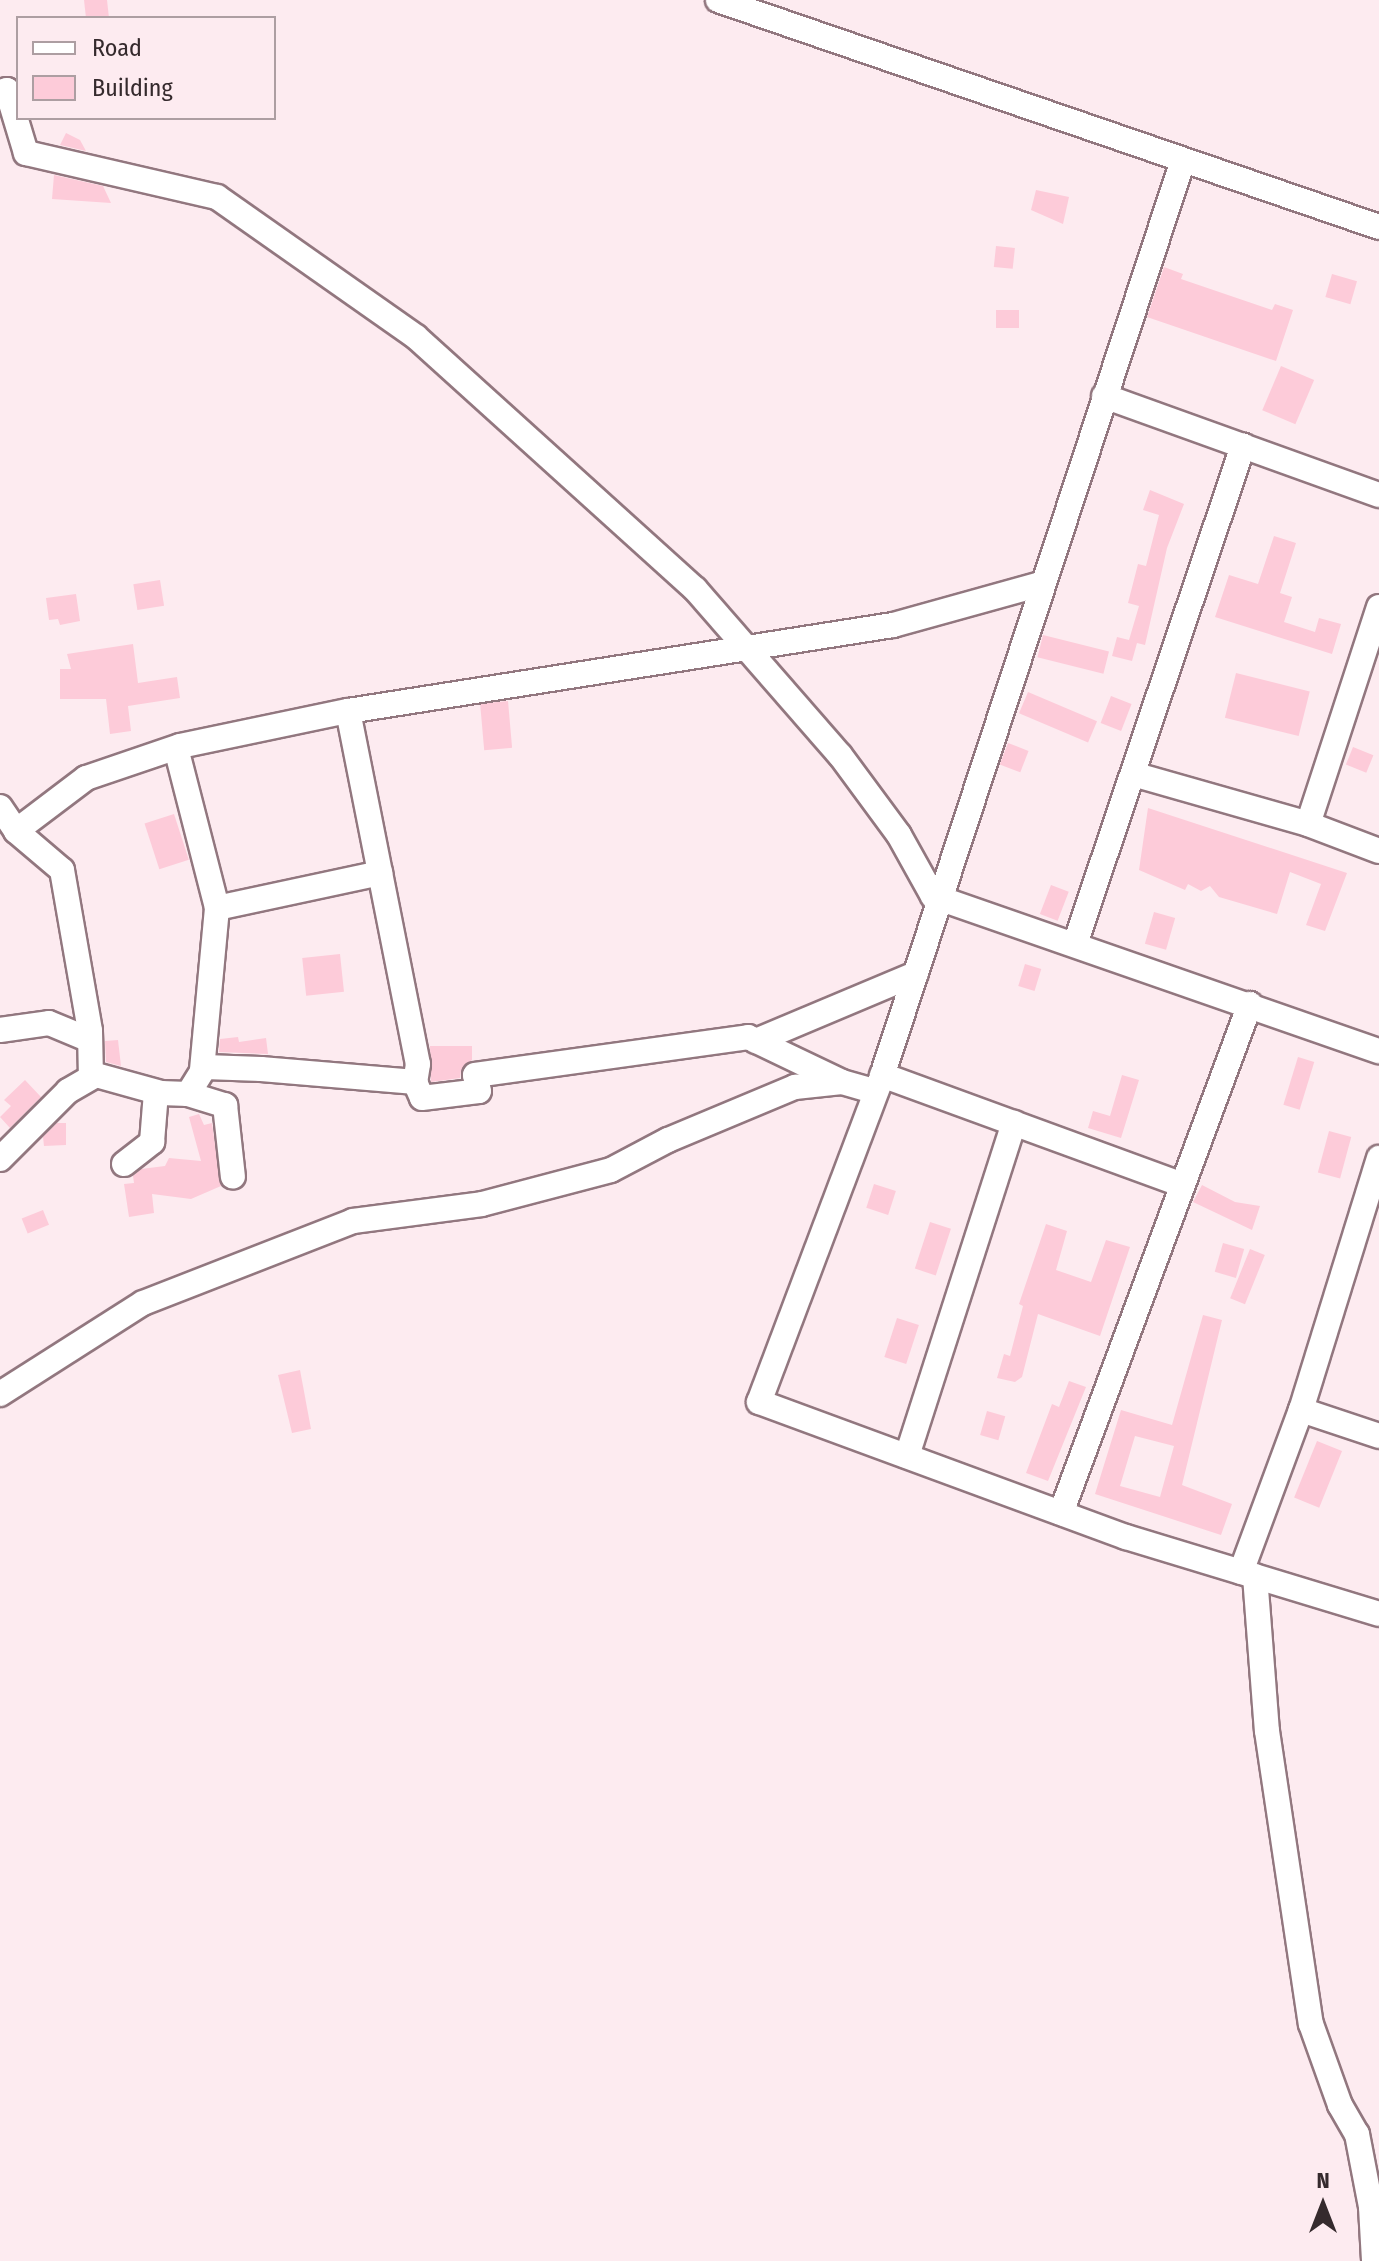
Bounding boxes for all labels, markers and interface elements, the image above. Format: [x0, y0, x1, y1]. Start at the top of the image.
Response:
legend [16, 16, 276, 120]
text: Road [92, 34, 142, 62]
text: Building [92, 74, 173, 102]
north arrow [1283, 2165, 1363, 2245]
text: N [1316, 2167, 1330, 2194]

